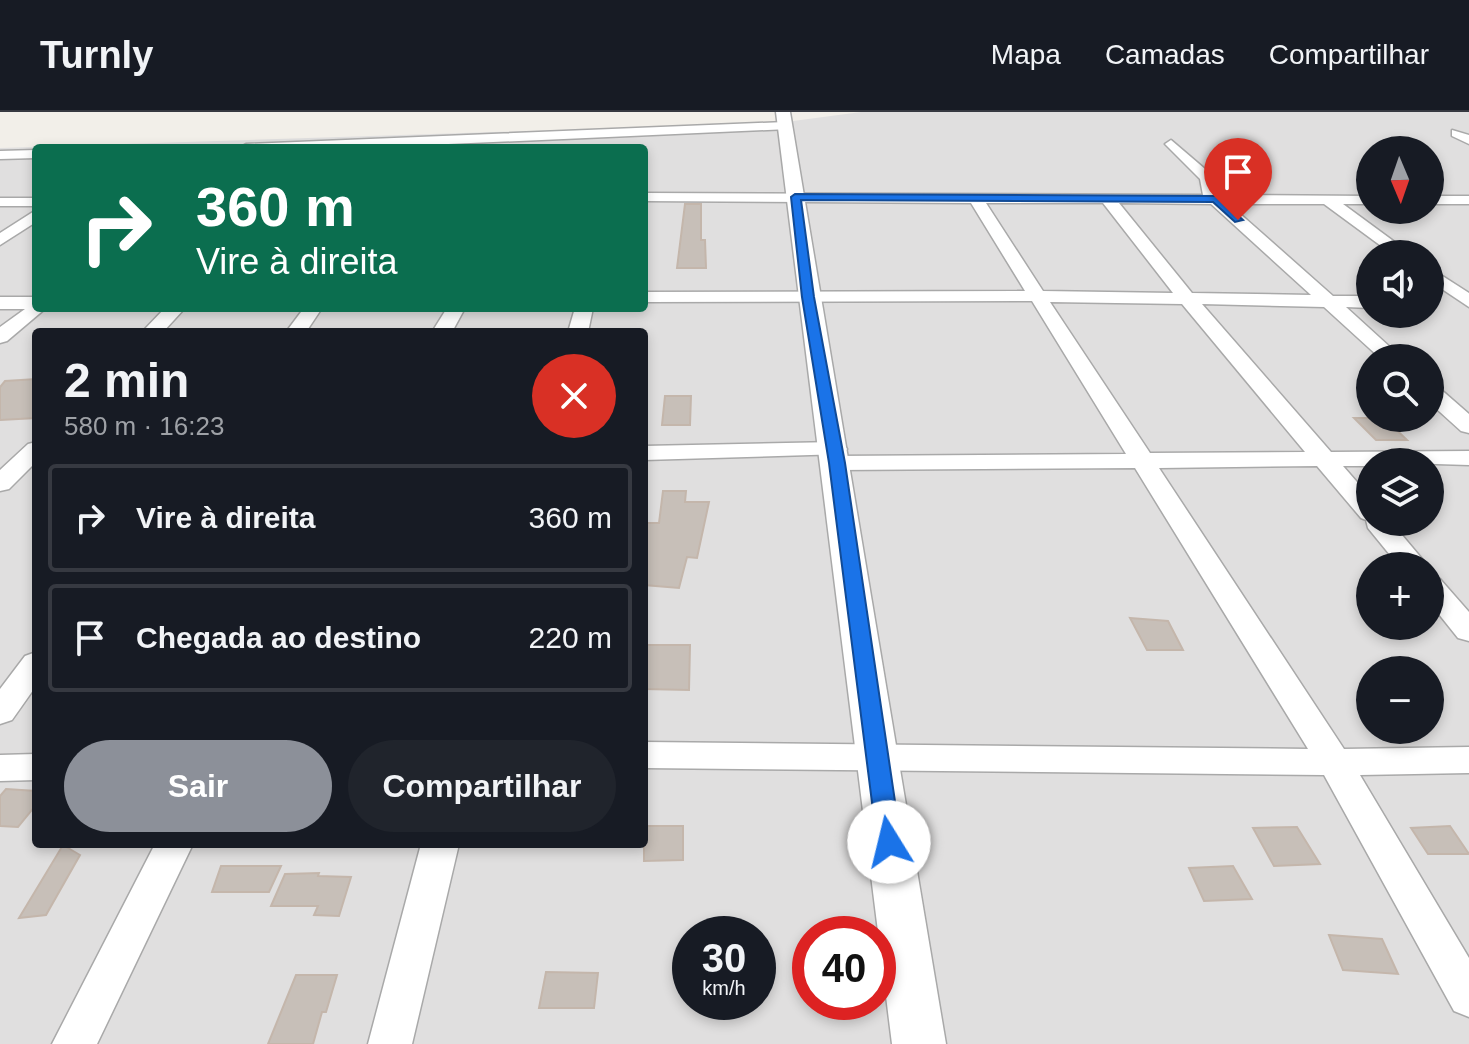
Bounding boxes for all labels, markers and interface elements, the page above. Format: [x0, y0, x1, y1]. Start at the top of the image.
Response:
text: Turnly [40, 34, 153, 76]
text: Mapa [991, 39, 1061, 70]
text: Camadas [1105, 39, 1225, 70]
text: Compartilhar [1269, 39, 1429, 70]
north arrow [1356, 136, 1444, 224]
map controls [1356, 136, 1444, 744]
pin [1204, 138, 1272, 220]
icon: arrive [1216, 150, 1260, 194]
text: 360 m [196, 175, 355, 238]
icon: right [64, 176, 168, 280]
button: sound [1356, 240, 1444, 328]
text: Vire à direita [196, 241, 397, 282]
button: search [1356, 344, 1444, 432]
text: 2 min [64, 354, 189, 407]
button: close [532, 354, 616, 438]
text: 580 m · 16:23 [64, 411, 224, 441]
button: layers [1356, 448, 1444, 536]
icon: right [68, 496, 112, 540]
text: Vire à direita [136, 501, 316, 534]
text: 360 m [529, 501, 612, 534]
button: + [1356, 552, 1444, 640]
icon: arrive [68, 616, 112, 660]
text: Chegada ao destino [136, 621, 421, 654]
text: 220 m [529, 621, 612, 654]
button: − [1356, 656, 1444, 744]
button: Sair [64, 740, 332, 832]
button: Compartilhar [348, 740, 616, 832]
position arrow [847, 800, 931, 884]
speed limit sign: 40 [792, 916, 896, 1020]
text: 30 [702, 936, 746, 980]
text: km/h [702, 977, 746, 999]

